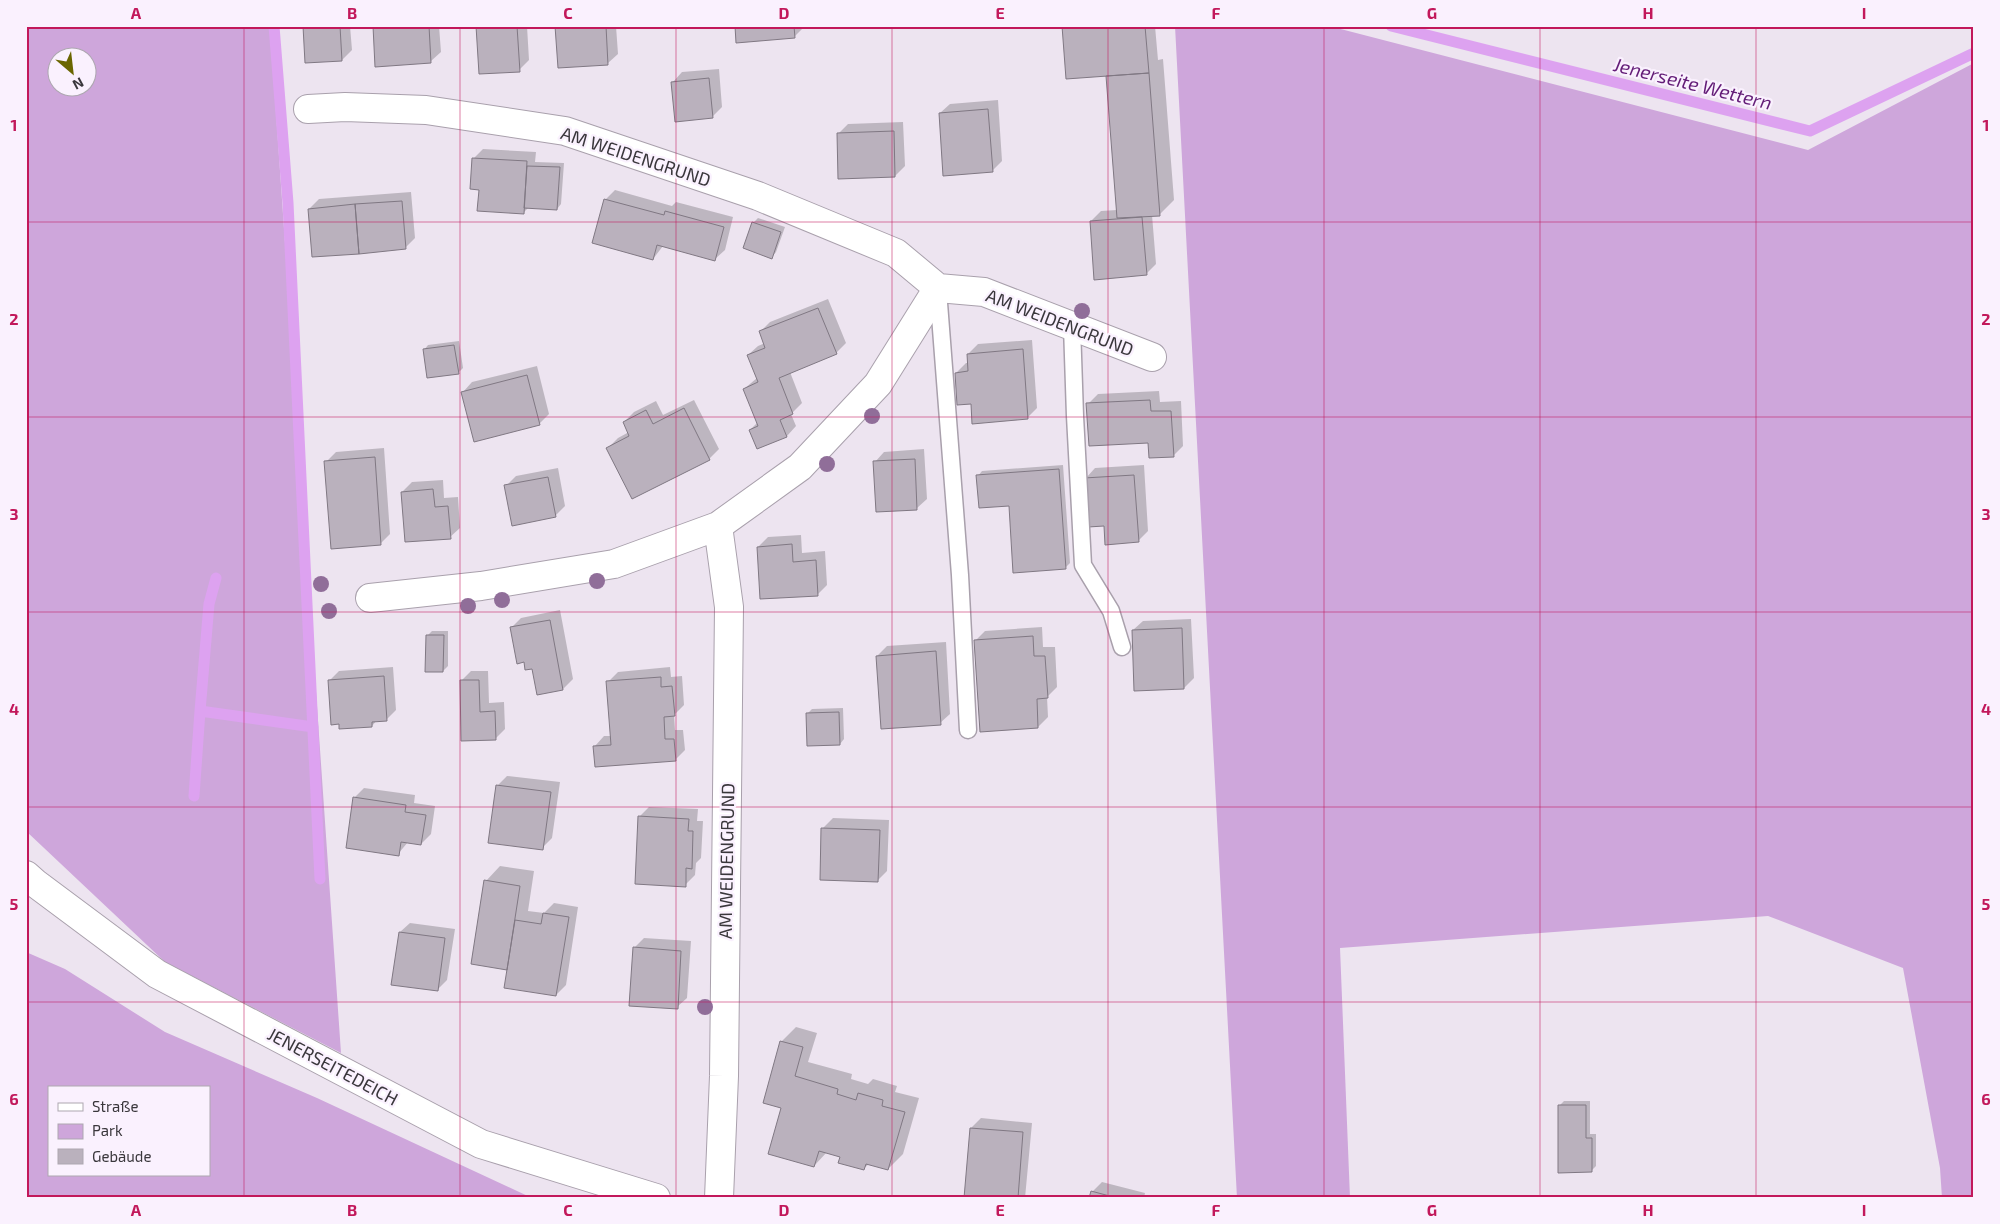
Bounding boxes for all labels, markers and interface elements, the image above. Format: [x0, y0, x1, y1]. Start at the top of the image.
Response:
text: A [131, 3, 142, 22]
text: B [347, 3, 357, 22]
text: C [563, 3, 573, 22]
text: D [779, 3, 790, 22]
text: E [995, 3, 1005, 22]
text: F [1212, 3, 1221, 22]
text: G [1427, 3, 1437, 22]
text: H [1642, 3, 1654, 22]
text: I [1862, 3, 1866, 22]
north arrow [48, 48, 98, 98]
water label: Jenerseite Wettern [1611, 52, 1774, 114]
text: N [70, 74, 87, 94]
text: 1 [11, 115, 17, 134]
text: 1 [1983, 115, 1989, 134]
street label: AM WEIDENGRUND [558, 121, 714, 191]
street label: AM WEIDENGRUND [983, 284, 1137, 360]
text: 2 [9, 309, 19, 328]
text: 2 [1981, 309, 1991, 328]
text: 3 [9, 504, 19, 523]
text: 3 [1981, 504, 1991, 523]
text: 4 [9, 699, 19, 718]
text: 4 [1981, 699, 1991, 718]
street label: AM WEIDENGRUND [714, 783, 738, 939]
text: 5 [10, 894, 19, 913]
text: 5 [1982, 894, 1991, 913]
street label: JENERSEITEDEICH [264, 1022, 402, 1110]
legend [48, 1086, 210, 1176]
text: 6 [9, 1089, 19, 1108]
text: 6 [1981, 1089, 1991, 1108]
text: Straße [92, 1097, 138, 1115]
text: Park [92, 1121, 123, 1139]
text: Gebäude [92, 1147, 151, 1165]
text: A [131, 1200, 142, 1219]
text: B [347, 1200, 357, 1219]
text: C [563, 1200, 573, 1219]
text: D [779, 1200, 790, 1219]
text: E [995, 1200, 1005, 1219]
text: F [1212, 1200, 1221, 1219]
text: G [1427, 1200, 1437, 1219]
text: H [1642, 1200, 1654, 1219]
text: I [1862, 1200, 1866, 1219]

